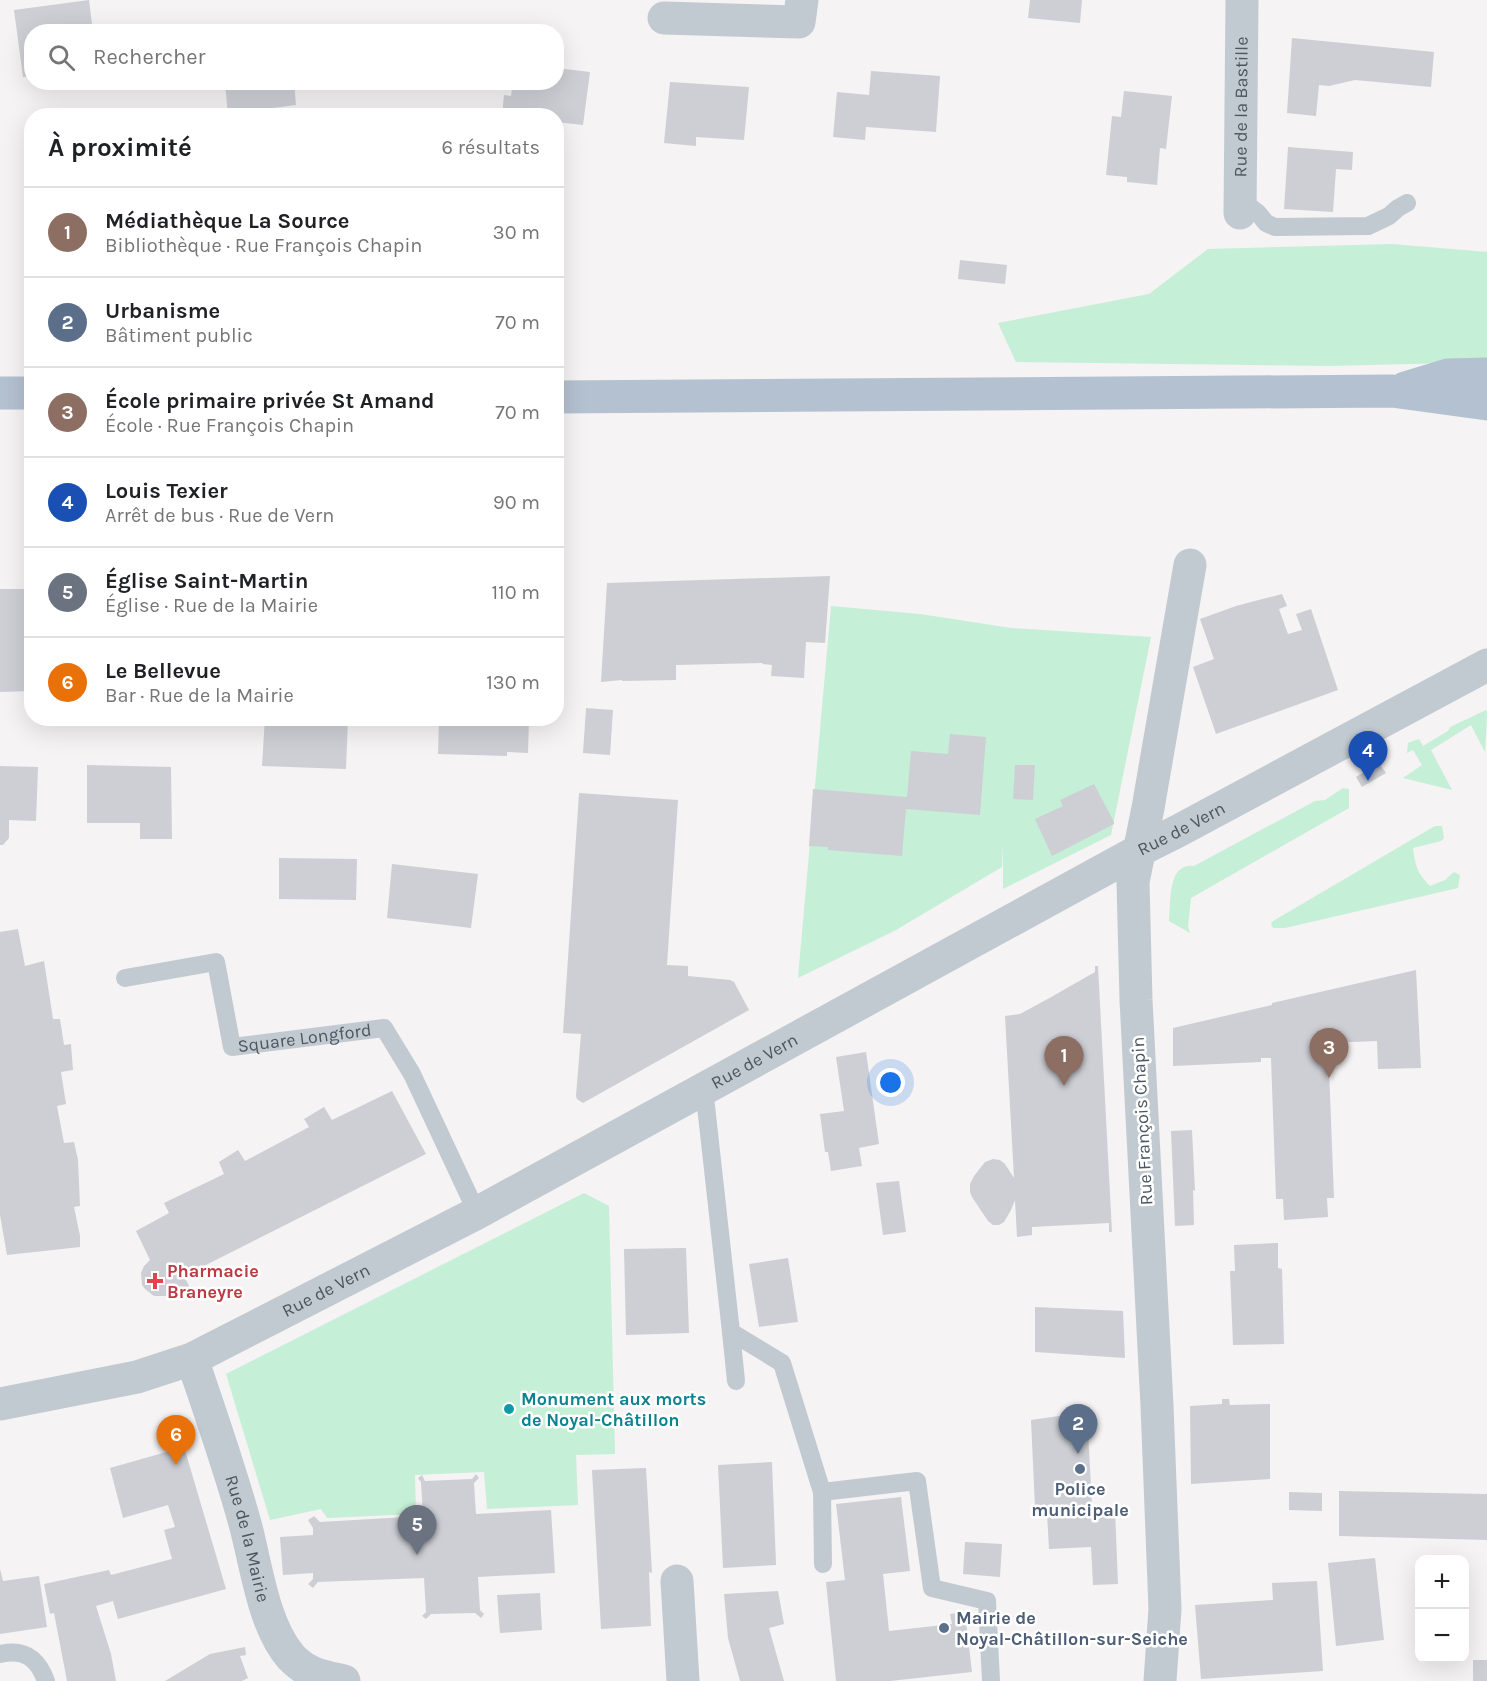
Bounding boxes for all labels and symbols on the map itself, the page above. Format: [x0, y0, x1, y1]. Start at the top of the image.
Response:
street label: Rue de la Bastille [1229, 36, 1253, 178]
pin: 4 [1348, 732, 1388, 781]
street label: Rue de Vern [1134, 797, 1229, 861]
street label: Square Longford [236, 1019, 373, 1057]
street label: Rue de Vern [707, 1028, 802, 1094]
pin: 3 [1310, 1028, 1348, 1078]
pin: 1 [1044, 1036, 1084, 1086]
street label: Rue François Chapin [1127, 1036, 1157, 1206]
your location [876, 1068, 905, 1097]
street label: Rue de Vern [278, 1259, 374, 1322]
place label: Pharmacie Braneyre [167, 1260, 259, 1303]
marker: Pharmacie Braneyre [148, 1274, 162, 1288]
place label: Monument aux morts de Noyal-Châtillon [521, 1388, 706, 1431]
marker: Monument aux morts de Noyal-Châtillon [502, 1402, 516, 1416]
pin: 2 [1058, 1404, 1098, 1454]
pin: 6 [156, 1416, 195, 1465]
marker: Police municipale [1073, 1462, 1087, 1476]
street label: Rue de la Mairie [220, 1472, 275, 1605]
place label: Police municipale [1031, 1478, 1129, 1521]
pin: 5 [398, 1506, 436, 1555]
place label: Mairie de Noyal-Châtillon-sur-Seiche [956, 1607, 1188, 1650]
marker: Mairie de Noyal-Châtillon-sur-Seiche [937, 1621, 951, 1635]

